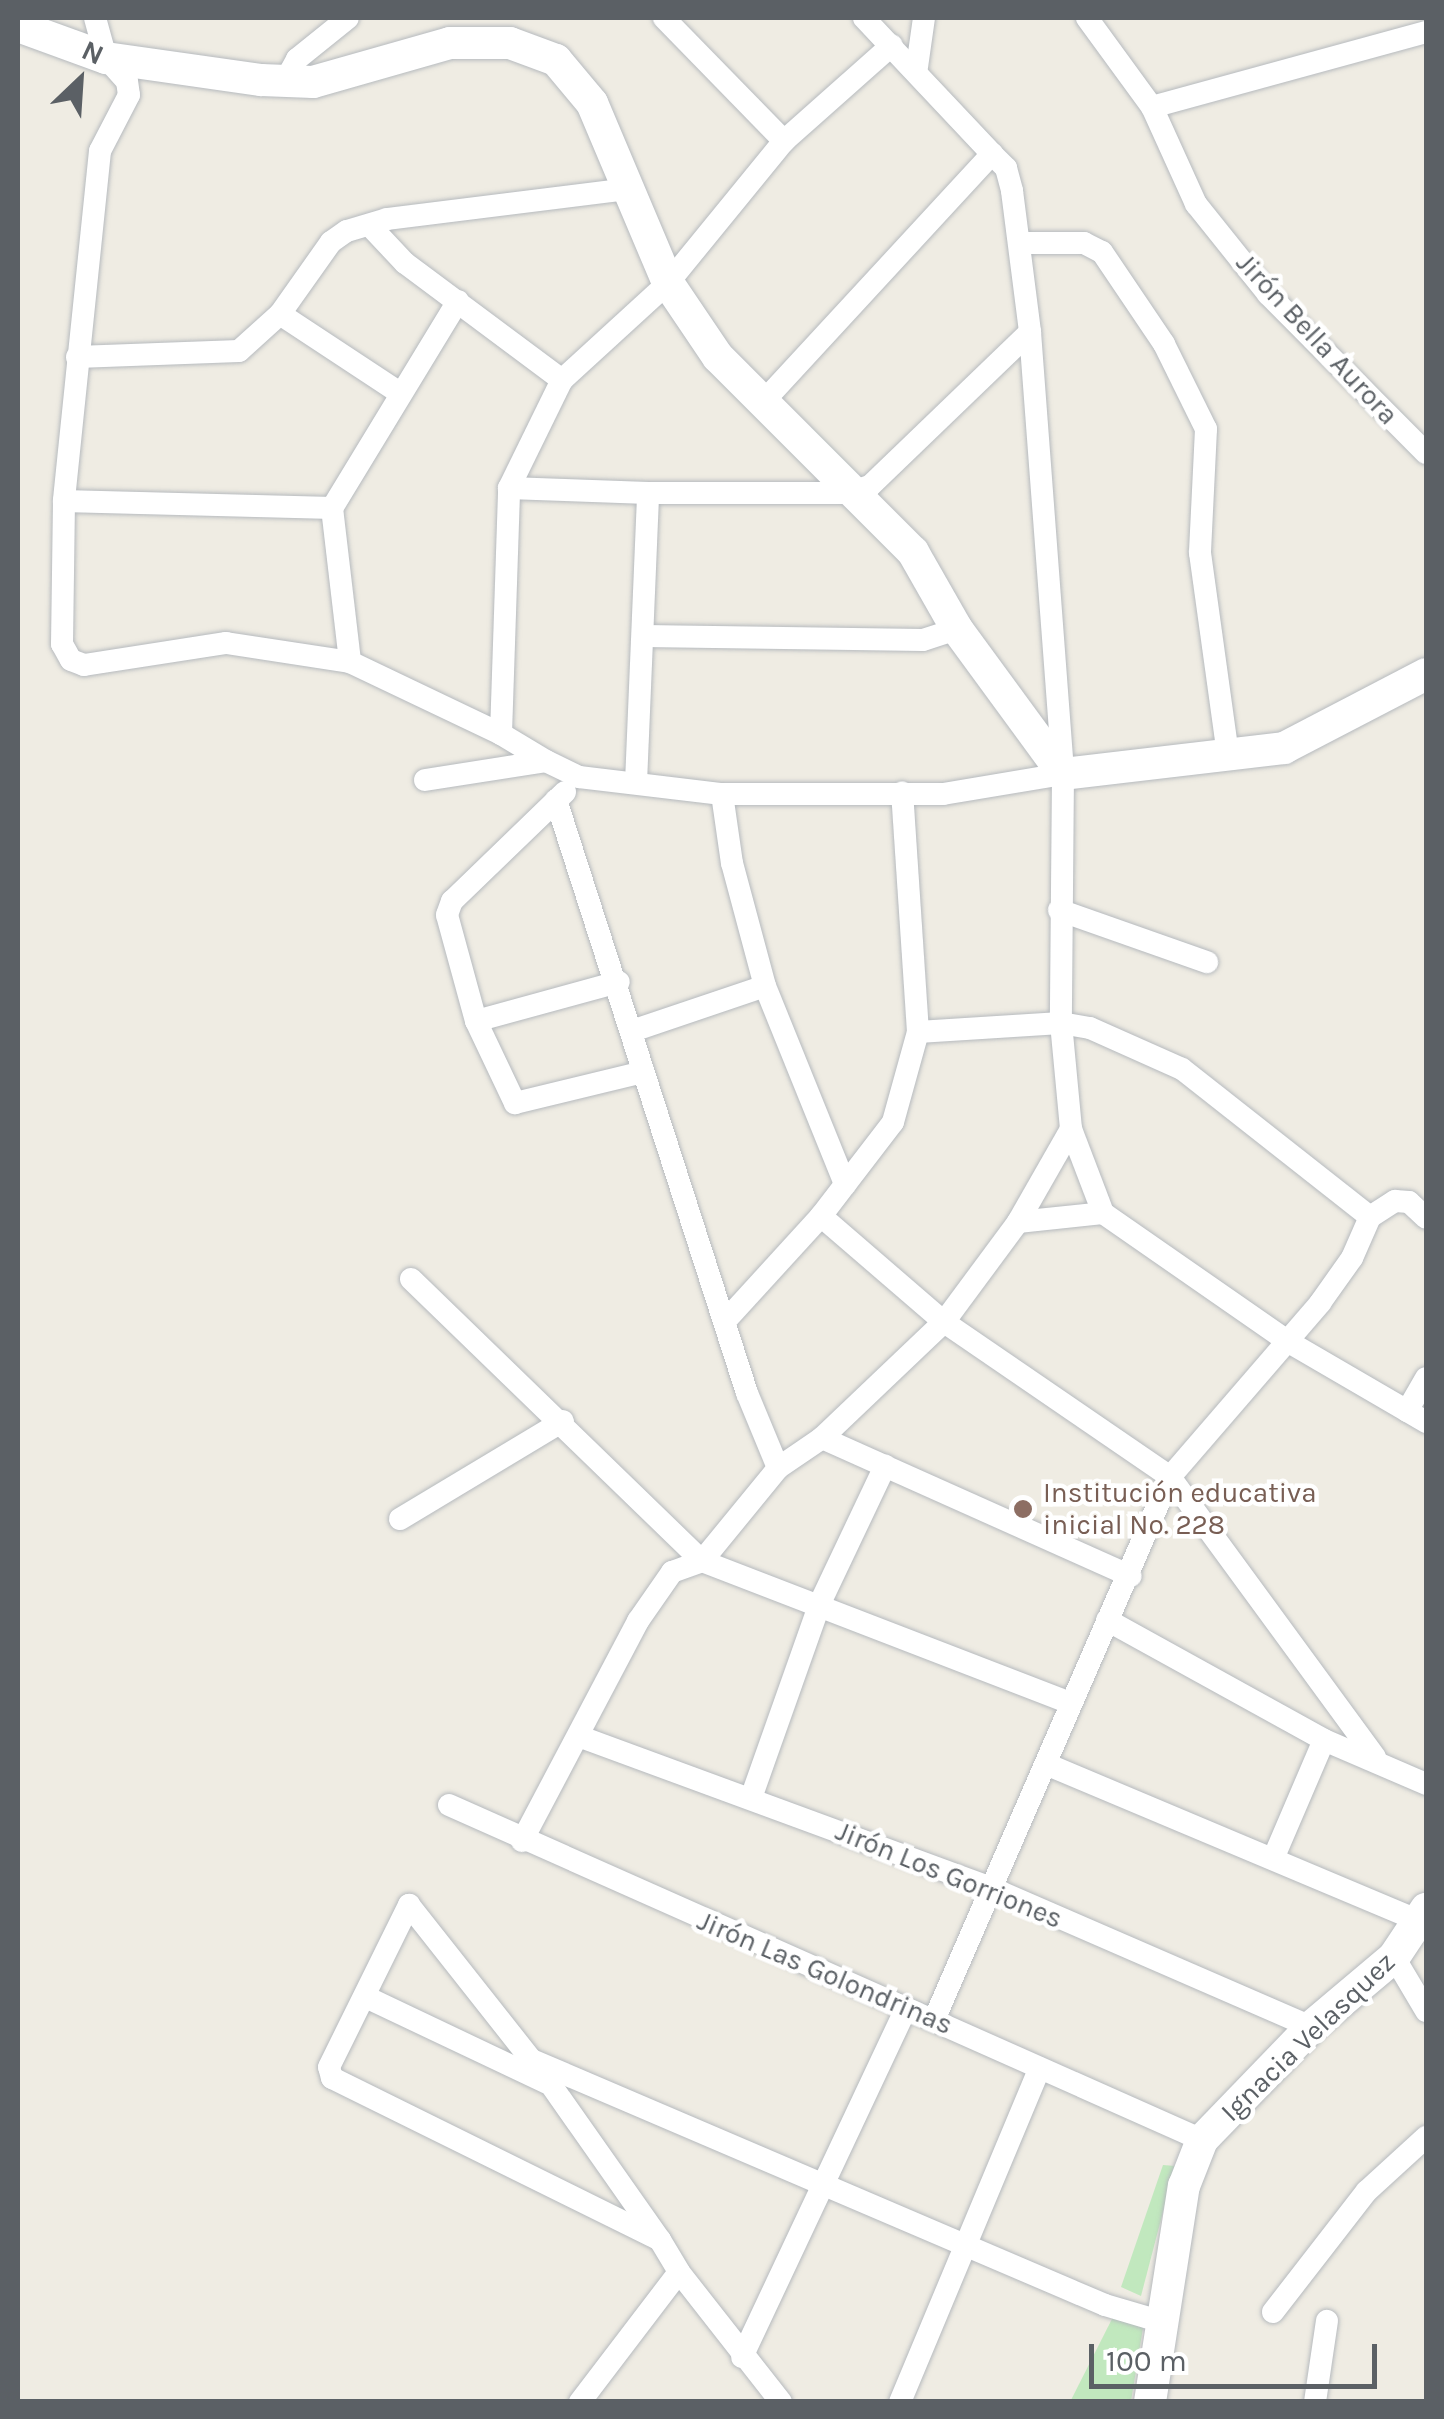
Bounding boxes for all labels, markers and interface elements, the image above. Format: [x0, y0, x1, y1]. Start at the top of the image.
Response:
north arrow [30, 30, 130, 130]
text: N [77, 33, 109, 72]
street label: Jirón Bella Aurora [1229, 246, 1405, 432]
place label: Institución educativa inicial No. 228 [1043, 1476, 1317, 1542]
marker: Institución educativa inicial No. 228 [1012, 1498, 1034, 1520]
street label: Jirón Los Gorriones [831, 1814, 1067, 1936]
street label: Jirón Las Golondrinas [692, 1904, 958, 2042]
street label: Ignacia Velasquez [1214, 1945, 1402, 2129]
scale bar [1094, 2324, 1382, 2386]
text: 100 m [1106, 2343, 1187, 2379]

